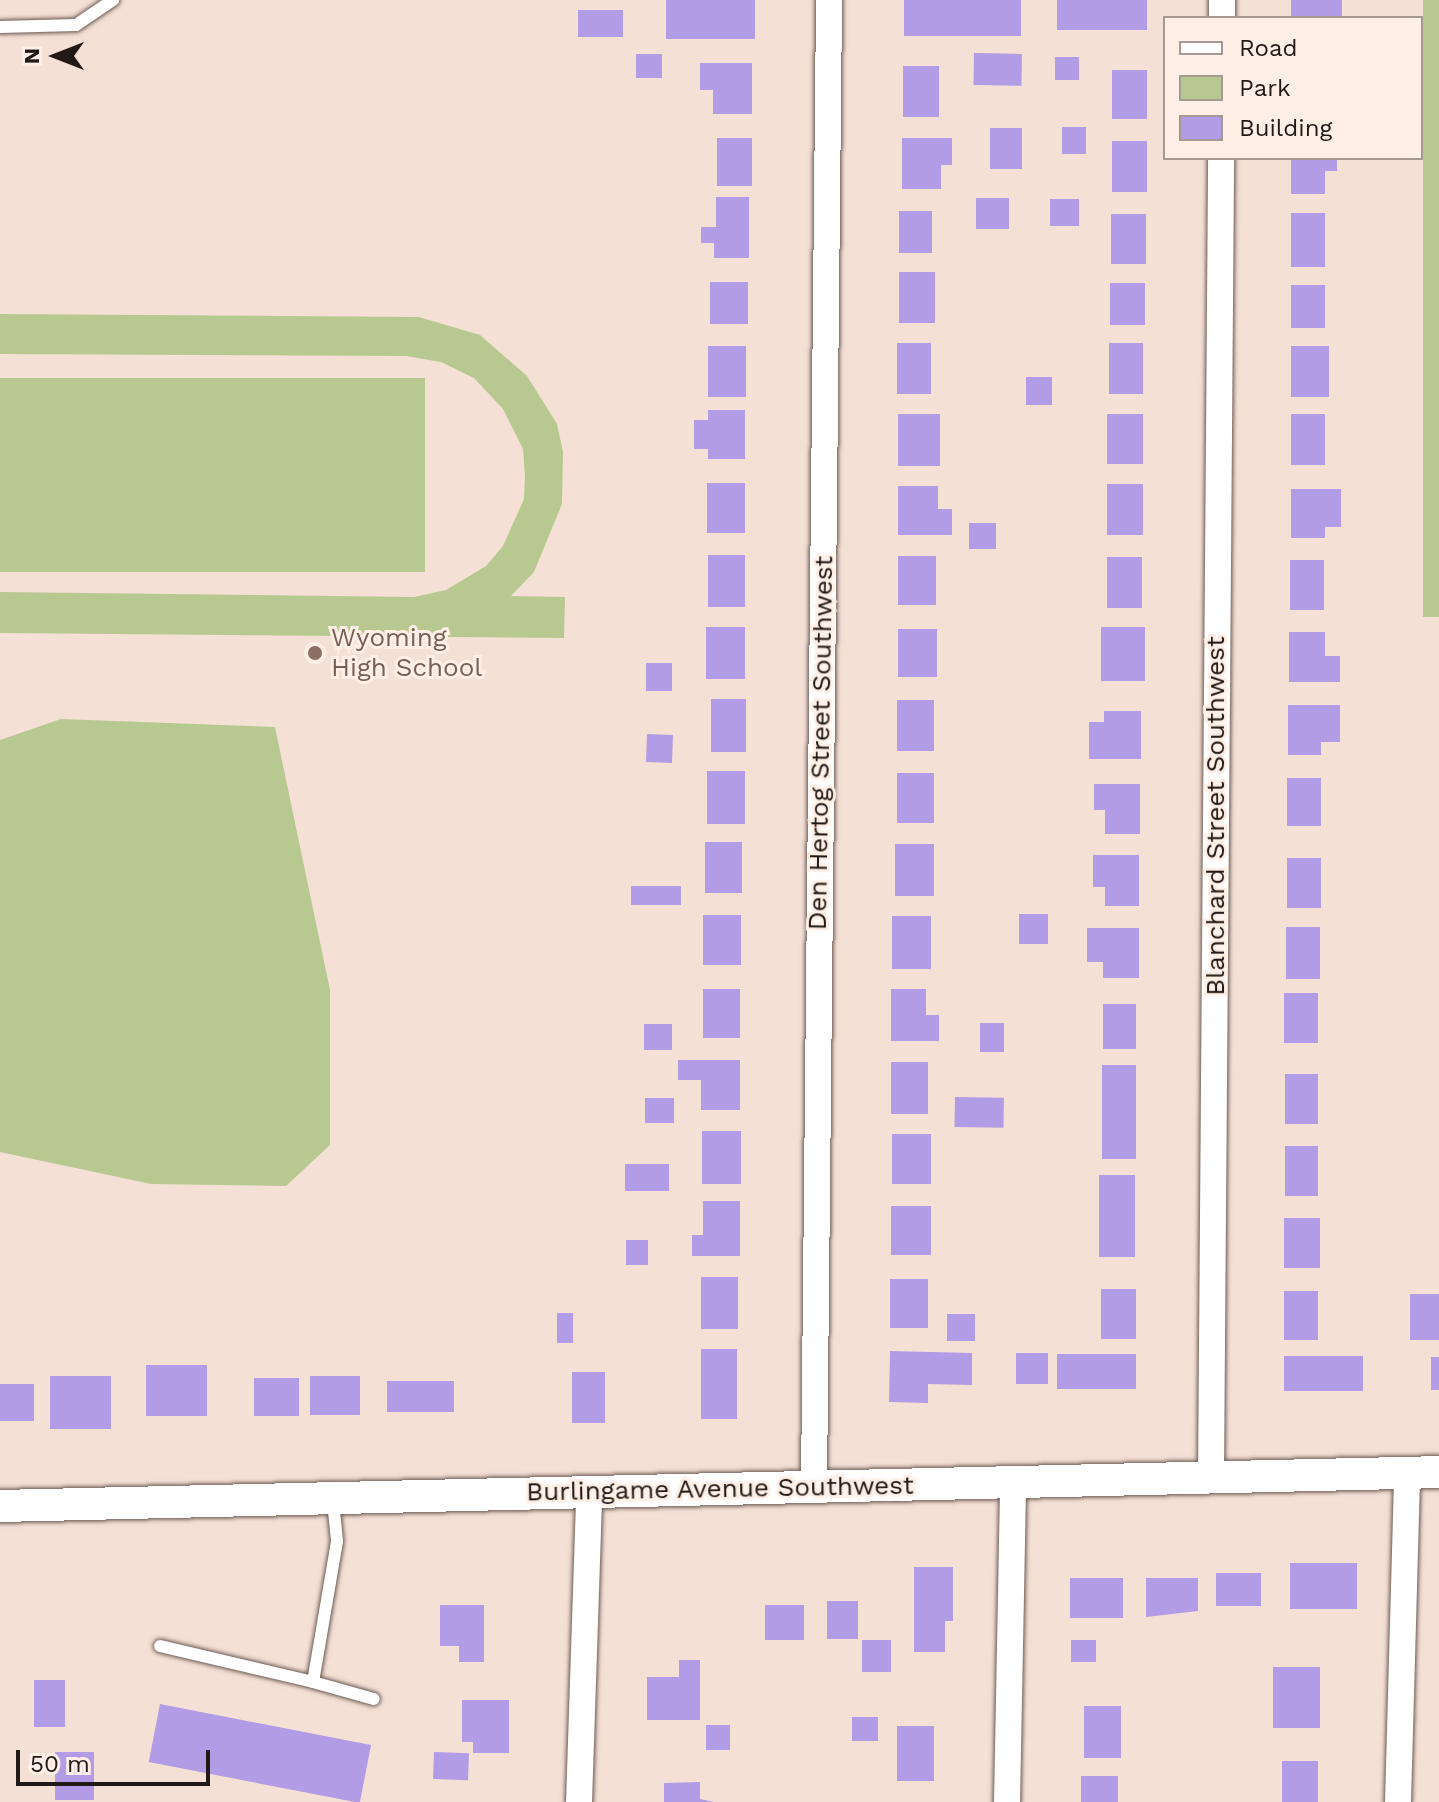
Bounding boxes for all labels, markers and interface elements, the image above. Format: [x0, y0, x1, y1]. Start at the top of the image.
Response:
north arrow [16, 16, 96, 96]
legend [1163, 16, 1423, 160]
text: Road [1239, 34, 1298, 62]
text: N [19, 48, 44, 64]
text: Park [1239, 74, 1291, 102]
text: Building [1239, 114, 1332, 142]
street label: Den Hertog Street Southwest [802, 555, 840, 931]
place label: Wyoming High School [331, 622, 482, 684]
street label: Blanchard Street Southwest [1200, 636, 1232, 996]
marker: Wyoming High School [306, 644, 324, 662]
street label: Burlingame Avenue Southwest [525, 1470, 915, 1508]
scale bar [20, 1734, 214, 1784]
text: 50 m [30, 1750, 90, 1778]

